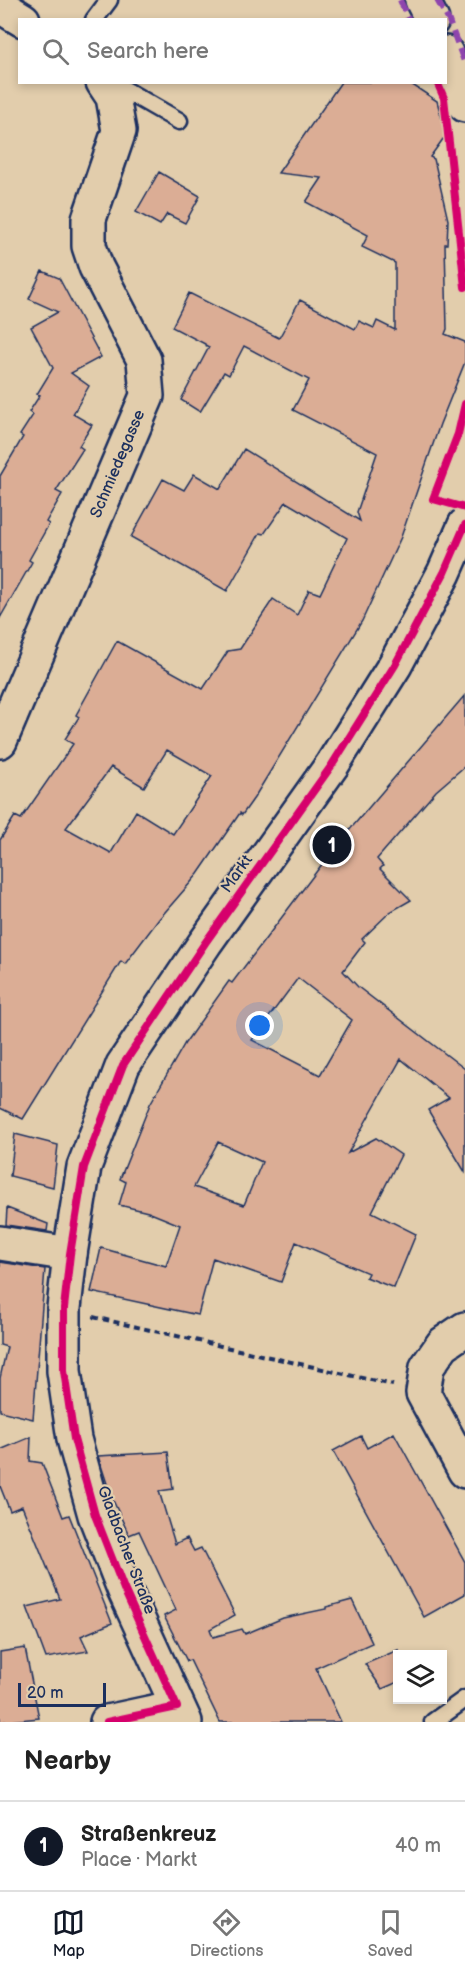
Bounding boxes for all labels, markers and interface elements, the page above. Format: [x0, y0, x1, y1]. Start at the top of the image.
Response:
search box [18, 18, 447, 84]
icon: search [39, 35, 72, 68]
text: Search here [87, 38, 209, 65]
street label: Schmiedegasse [87, 407, 150, 521]
pin: 1 [312, 822, 352, 868]
street label: Markt [217, 851, 257, 897]
your location [245, 1011, 274, 1040]
street label: Gladbacher Straße [93, 1483, 159, 1617]
map controls [393, 1650, 447, 1704]
button: layers [393, 1650, 447, 1704]
scale bar [18, 1680, 106, 1708]
text: 20 m [27, 1684, 63, 1703]
text: Nearby [24, 1746, 111, 1777]
text: Straßenkreuz [81, 1821, 216, 1848]
text: 1 [39, 1834, 48, 1858]
text: 40 m [395, 1834, 441, 1858]
text: Place · Markt [81, 1848, 197, 1872]
tab: Map [52, 1906, 85, 1961]
tab: Directions [190, 1906, 263, 1961]
tab: Saved [368, 1906, 413, 1961]

